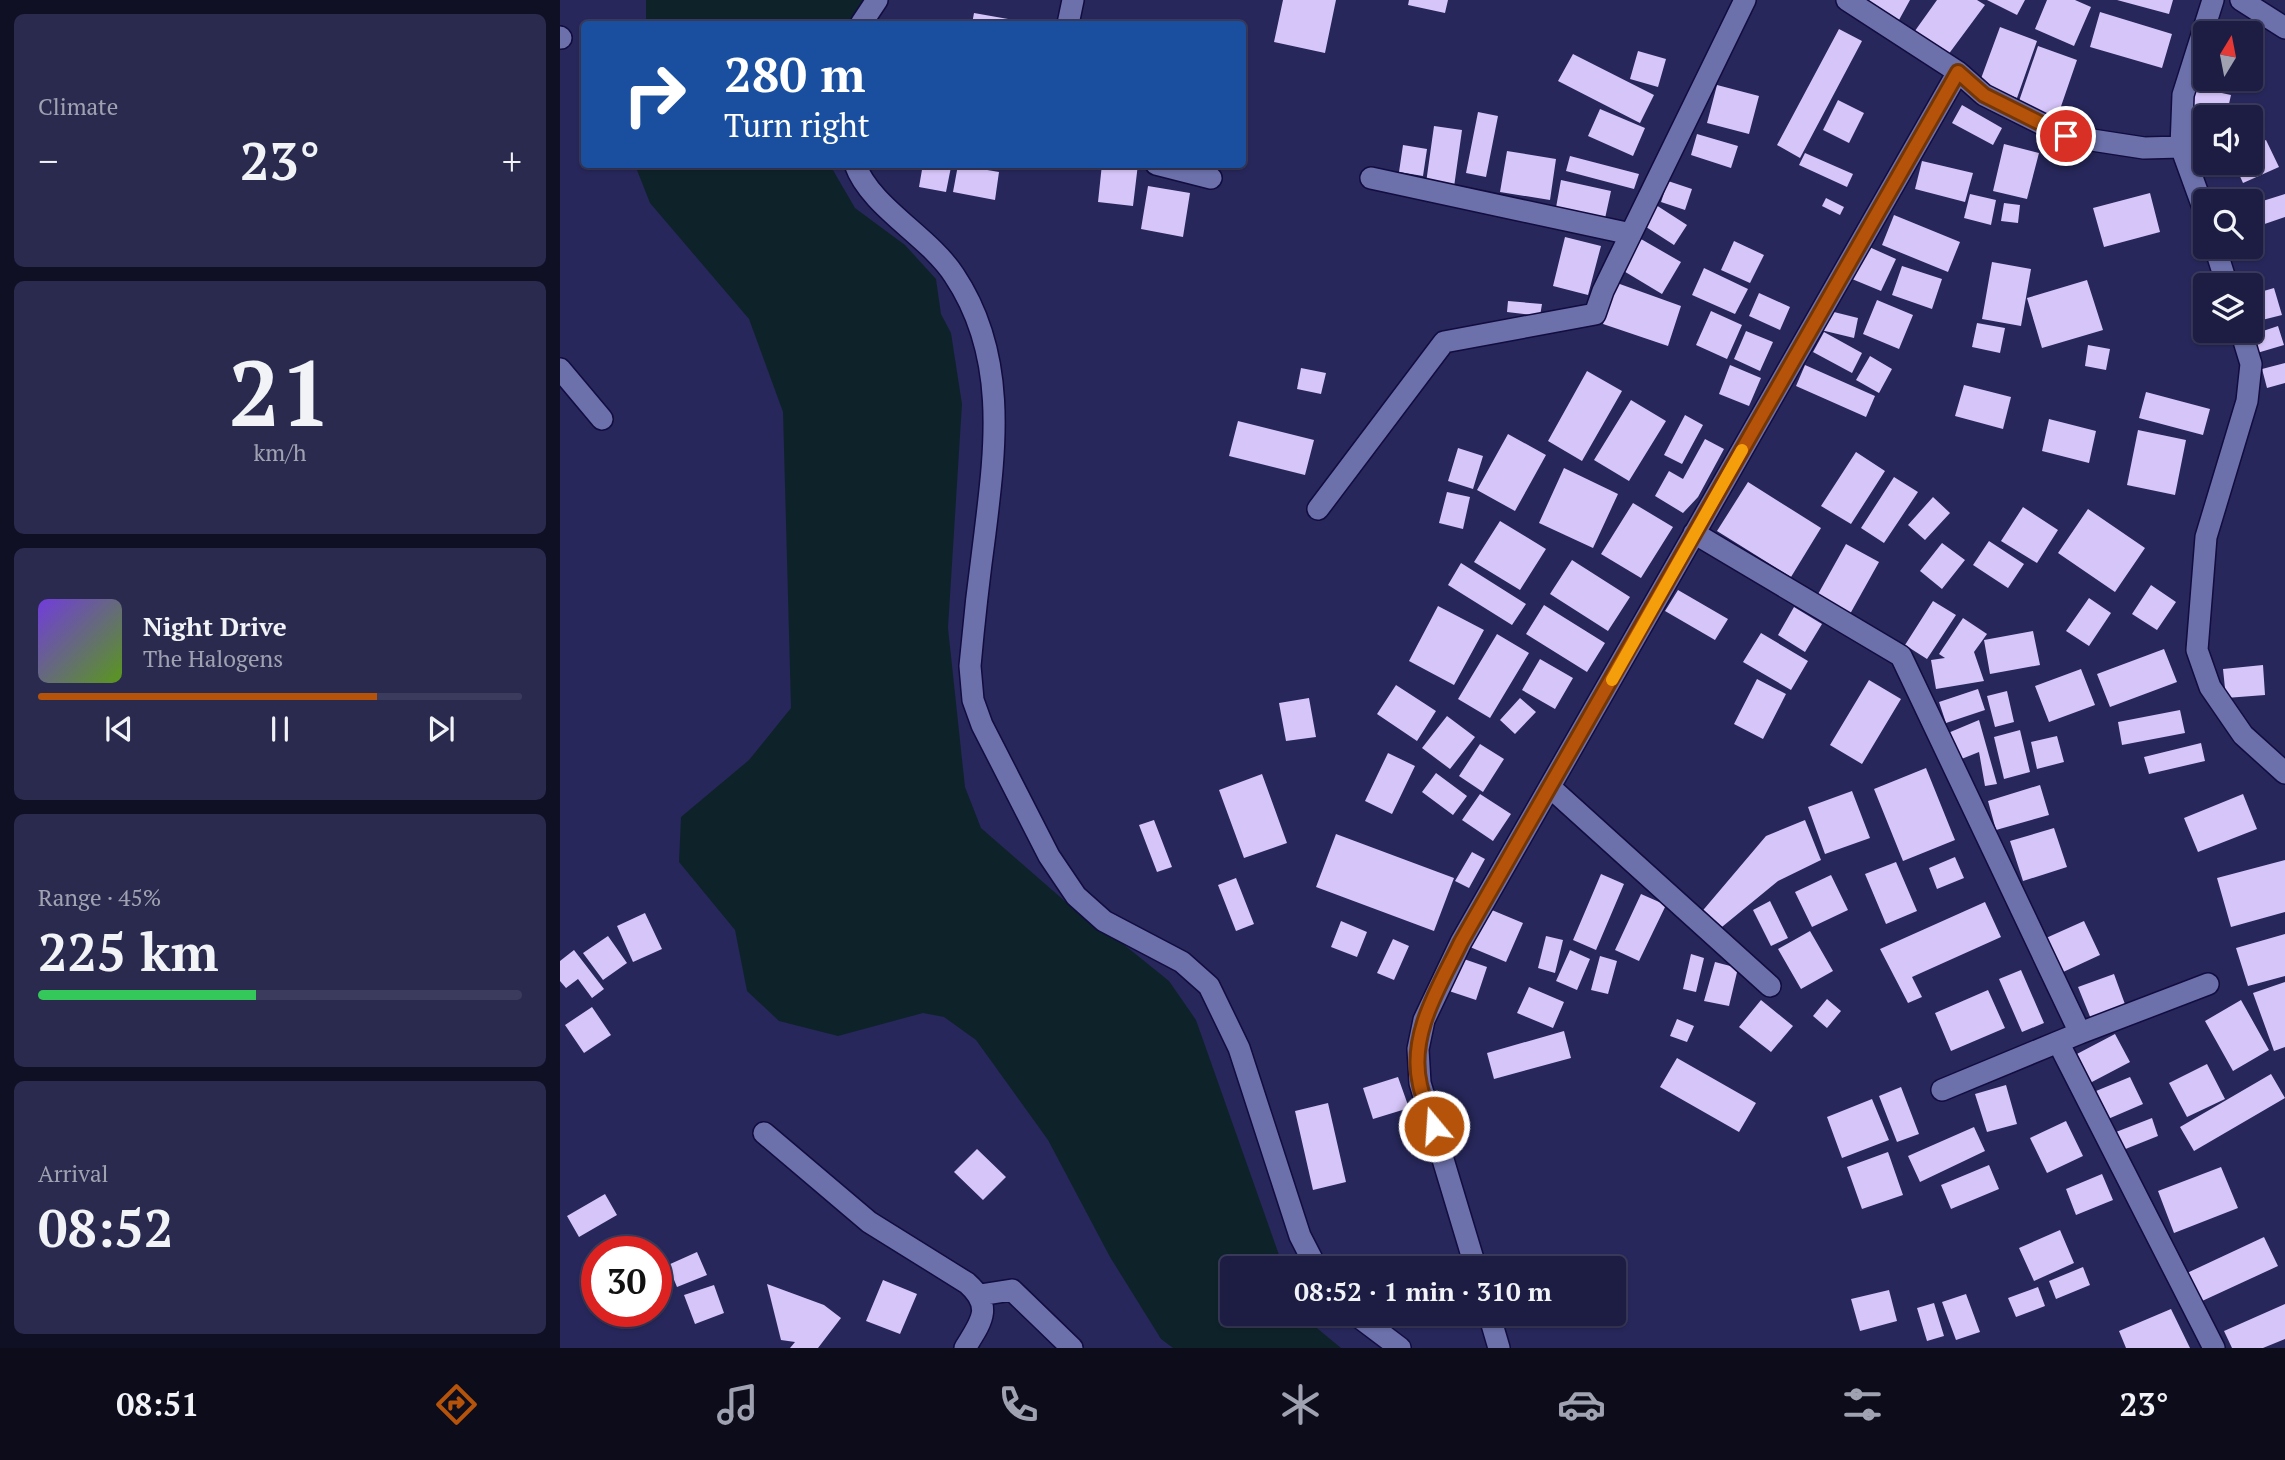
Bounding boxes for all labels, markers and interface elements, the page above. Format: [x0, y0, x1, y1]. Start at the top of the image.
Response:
north arrow [2193, 21, 2263, 91]
map controls [2193, 21, 2263, 343]
text: 280 m [724, 41, 866, 106]
icon: right [609, 49, 700, 140]
text: Climate [38, 91, 118, 122]
text: Turn right [724, 104, 870, 146]
button: sound [2193, 105, 2263, 175]
pin [2036, 106, 2096, 166]
icon: arrive [2047, 117, 2085, 155]
text: 23° [240, 126, 320, 195]
text: − [38, 136, 58, 186]
text: + [502, 136, 522, 186]
button: search [2193, 189, 2263, 259]
button: layers [2193, 273, 2263, 343]
text: 21 [229, 331, 331, 452]
text: km/h [253, 437, 307, 468]
text: Night Drive [143, 609, 287, 643]
text: The Halogens [143, 643, 283, 674]
icon: previous [100, 710, 138, 748]
icon: pause [261, 710, 299, 748]
icon: next [422, 710, 460, 748]
text: Range · 45% [38, 882, 161, 913]
text: 225 km [38, 917, 219, 986]
position arrow [1397, 1089, 1471, 1163]
text: Arrival [38, 1158, 109, 1189]
text: 08:52 [38, 1193, 173, 1262]
speed limit sign: 30 [581, 1236, 672, 1327]
text: 08:52 · 1 min · 310 m [1294, 1274, 1552, 1308]
icon: directions [432, 1380, 481, 1429]
icon: music [713, 1380, 762, 1429]
icon: phone [994, 1380, 1043, 1429]
icon: climate [1276, 1380, 1325, 1429]
icon: car [1557, 1380, 1606, 1429]
icon: filters [1838, 1380, 1887, 1429]
text: 08:51 [116, 1383, 199, 1425]
text: 23° [2119, 1383, 2169, 1425]

